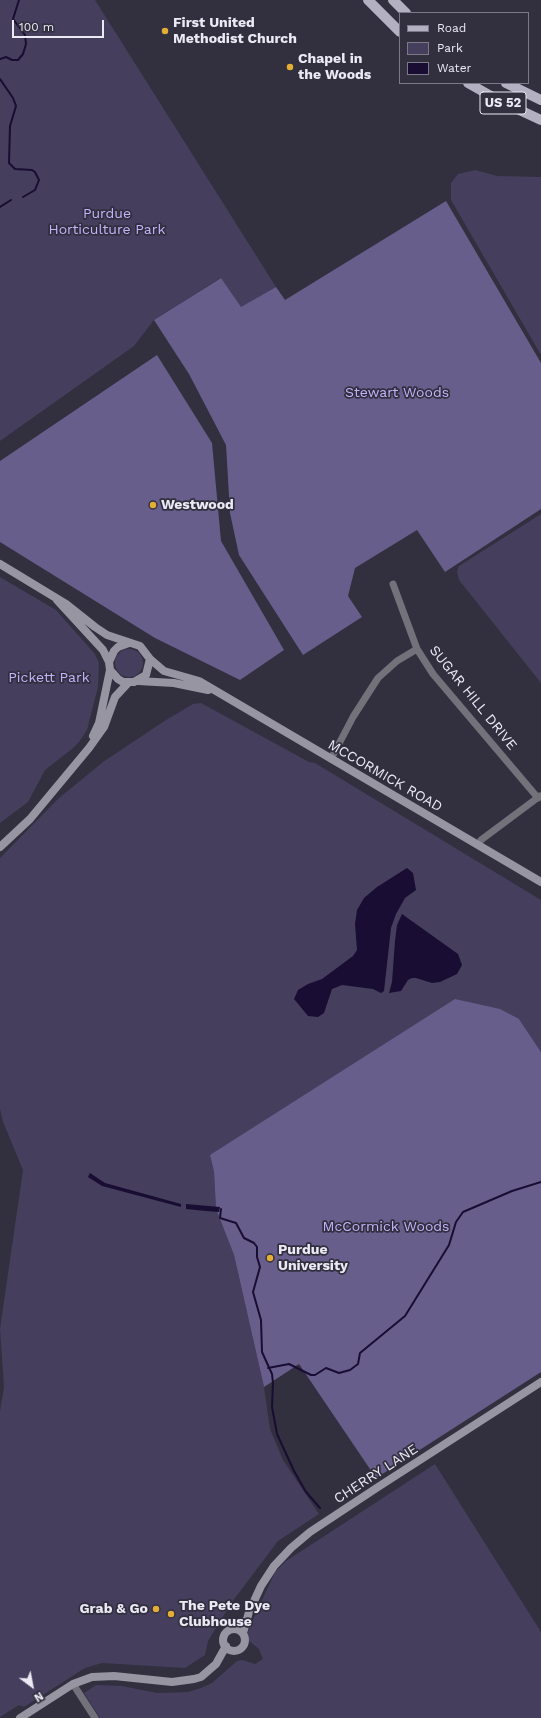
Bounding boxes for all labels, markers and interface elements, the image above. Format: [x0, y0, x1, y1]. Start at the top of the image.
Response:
scale bar [14, 12, 106, 38]
legend [399, 12, 529, 84]
place label: First United Methodist Church [173, 15, 297, 48]
text: 100 m [19, 20, 54, 34]
text: Road [437, 21, 466, 35]
marker: First United Methodist Church [160, 26, 170, 36]
text: Park [437, 41, 463, 55]
place label: Chapel in the Woods [298, 51, 371, 84]
text: Water [437, 61, 471, 75]
marker: Chapel in the Woods [285, 62, 295, 72]
road number: US 52 [480, 92, 526, 114]
park label: Purdue Horticulture Park [49, 206, 165, 238]
park label: Stewart Woods [345, 385, 449, 401]
place label: Westwood [161, 497, 234, 513]
marker: Westwood [148, 500, 158, 510]
street label: SUGAR HILL DRIVE [426, 642, 520, 754]
park label: Pickett Park [8, 670, 90, 686]
street label: MCCORMICK ROAD [325, 736, 445, 816]
park label: McCormick Woods [323, 1219, 449, 1235]
place label: Purdue University [278, 1242, 348, 1274]
marker: Purdue University [265, 1253, 275, 1263]
street label: CHERRY LANE [331, 1441, 421, 1507]
place label: The Pete Dye Clubhouse [179, 1598, 270, 1630]
place label: Grab & Go [79, 1601, 148, 1617]
marker: Grab & Go [151, 1604, 161, 1614]
marker: The Pete Dye Clubhouse [166, 1609, 176, 1619]
north arrow [12, 1666, 52, 1706]
text: N [32, 1689, 46, 1704]

